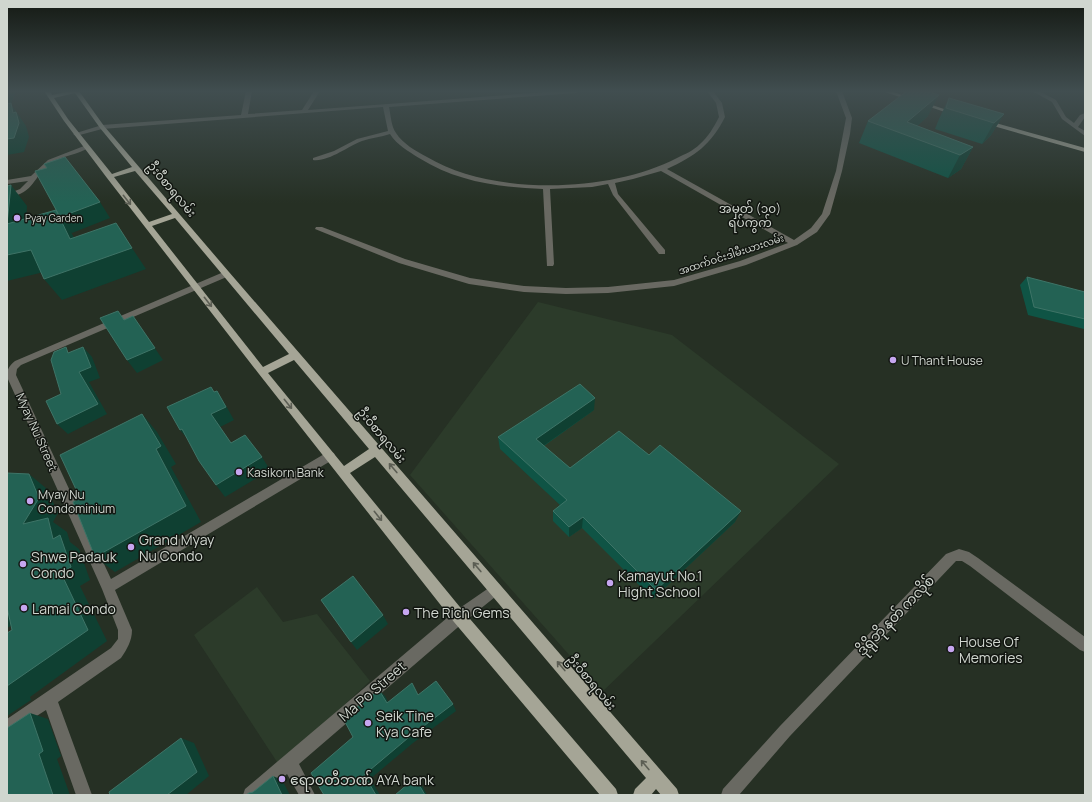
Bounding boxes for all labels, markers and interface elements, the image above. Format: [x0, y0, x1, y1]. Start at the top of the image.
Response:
street label: ဦးဝီစာရလမ်း [142, 158, 200, 222]
one-way arrow [123, 194, 131, 205]
district label: အမှတ် (၁၀) ရပ်ကွက် [719, 200, 781, 233]
place label: Pyay Garden [25, 211, 82, 225]
marker: Pyay Garden [12, 213, 22, 223]
street label: အထက်ဝင်းဒါမီးယားလမ်း [677, 230, 785, 278]
one-way arrow [203, 296, 212, 307]
place label: U Thant House [901, 352, 983, 369]
marker: U Thant House [888, 355, 898, 365]
street label: Myay Nu Street [12, 390, 62, 474]
one-way arrow [284, 399, 293, 409]
street label: ဦးဝီစာရလမ်း [352, 404, 410, 468]
one-way arrow [388, 463, 397, 474]
place label: Kasikorn Bank [247, 464, 325, 481]
marker: Kasikorn Bank [234, 467, 244, 477]
place label: Myay Nu Condominium [38, 486, 115, 517]
marker: Myay Nu Condominium [25, 496, 35, 506]
one-way arrow [374, 511, 383, 522]
place label: Grand Myay Nu Condo [139, 530, 215, 565]
marker: Grand Myay Nu Condo [126, 542, 136, 552]
place label: Shwe Padauk Condo [31, 547, 118, 582]
marker: Shwe Padauk Condo [18, 559, 28, 569]
one-way arrow [472, 562, 481, 573]
place label: Kamayut No.1 Hight School [618, 566, 702, 601]
street label: ဒိုရိုဘို နတ် ကလိုစ် [852, 571, 940, 661]
marker: Kamayut No.1 Hight School [605, 578, 615, 588]
place label: Lamai Condo [32, 599, 116, 618]
marker: Lamai Condo [19, 603, 29, 613]
place label: The Rich Gems [414, 603, 510, 622]
marker: The Rich Gems [401, 607, 411, 617]
place label: House Of Memories [959, 632, 1023, 667]
marker: House Of Memories [946, 644, 956, 654]
street label: ဦးဝီစာရလမ်း [562, 651, 620, 715]
street label: Ma Po Street [334, 656, 410, 725]
one-way arrow [557, 661, 566, 672]
place label: Seik Tine Kya Cafe [376, 706, 434, 741]
marker: Seik Tine Kya Cafe [363, 718, 373, 728]
one-way arrow [641, 760, 650, 771]
place label: ဧရာဝတီဘဏ် AYA bank [290, 770, 435, 792]
marker: ဧရာဝတီဘဏ် AYA bank [277, 774, 287, 784]

